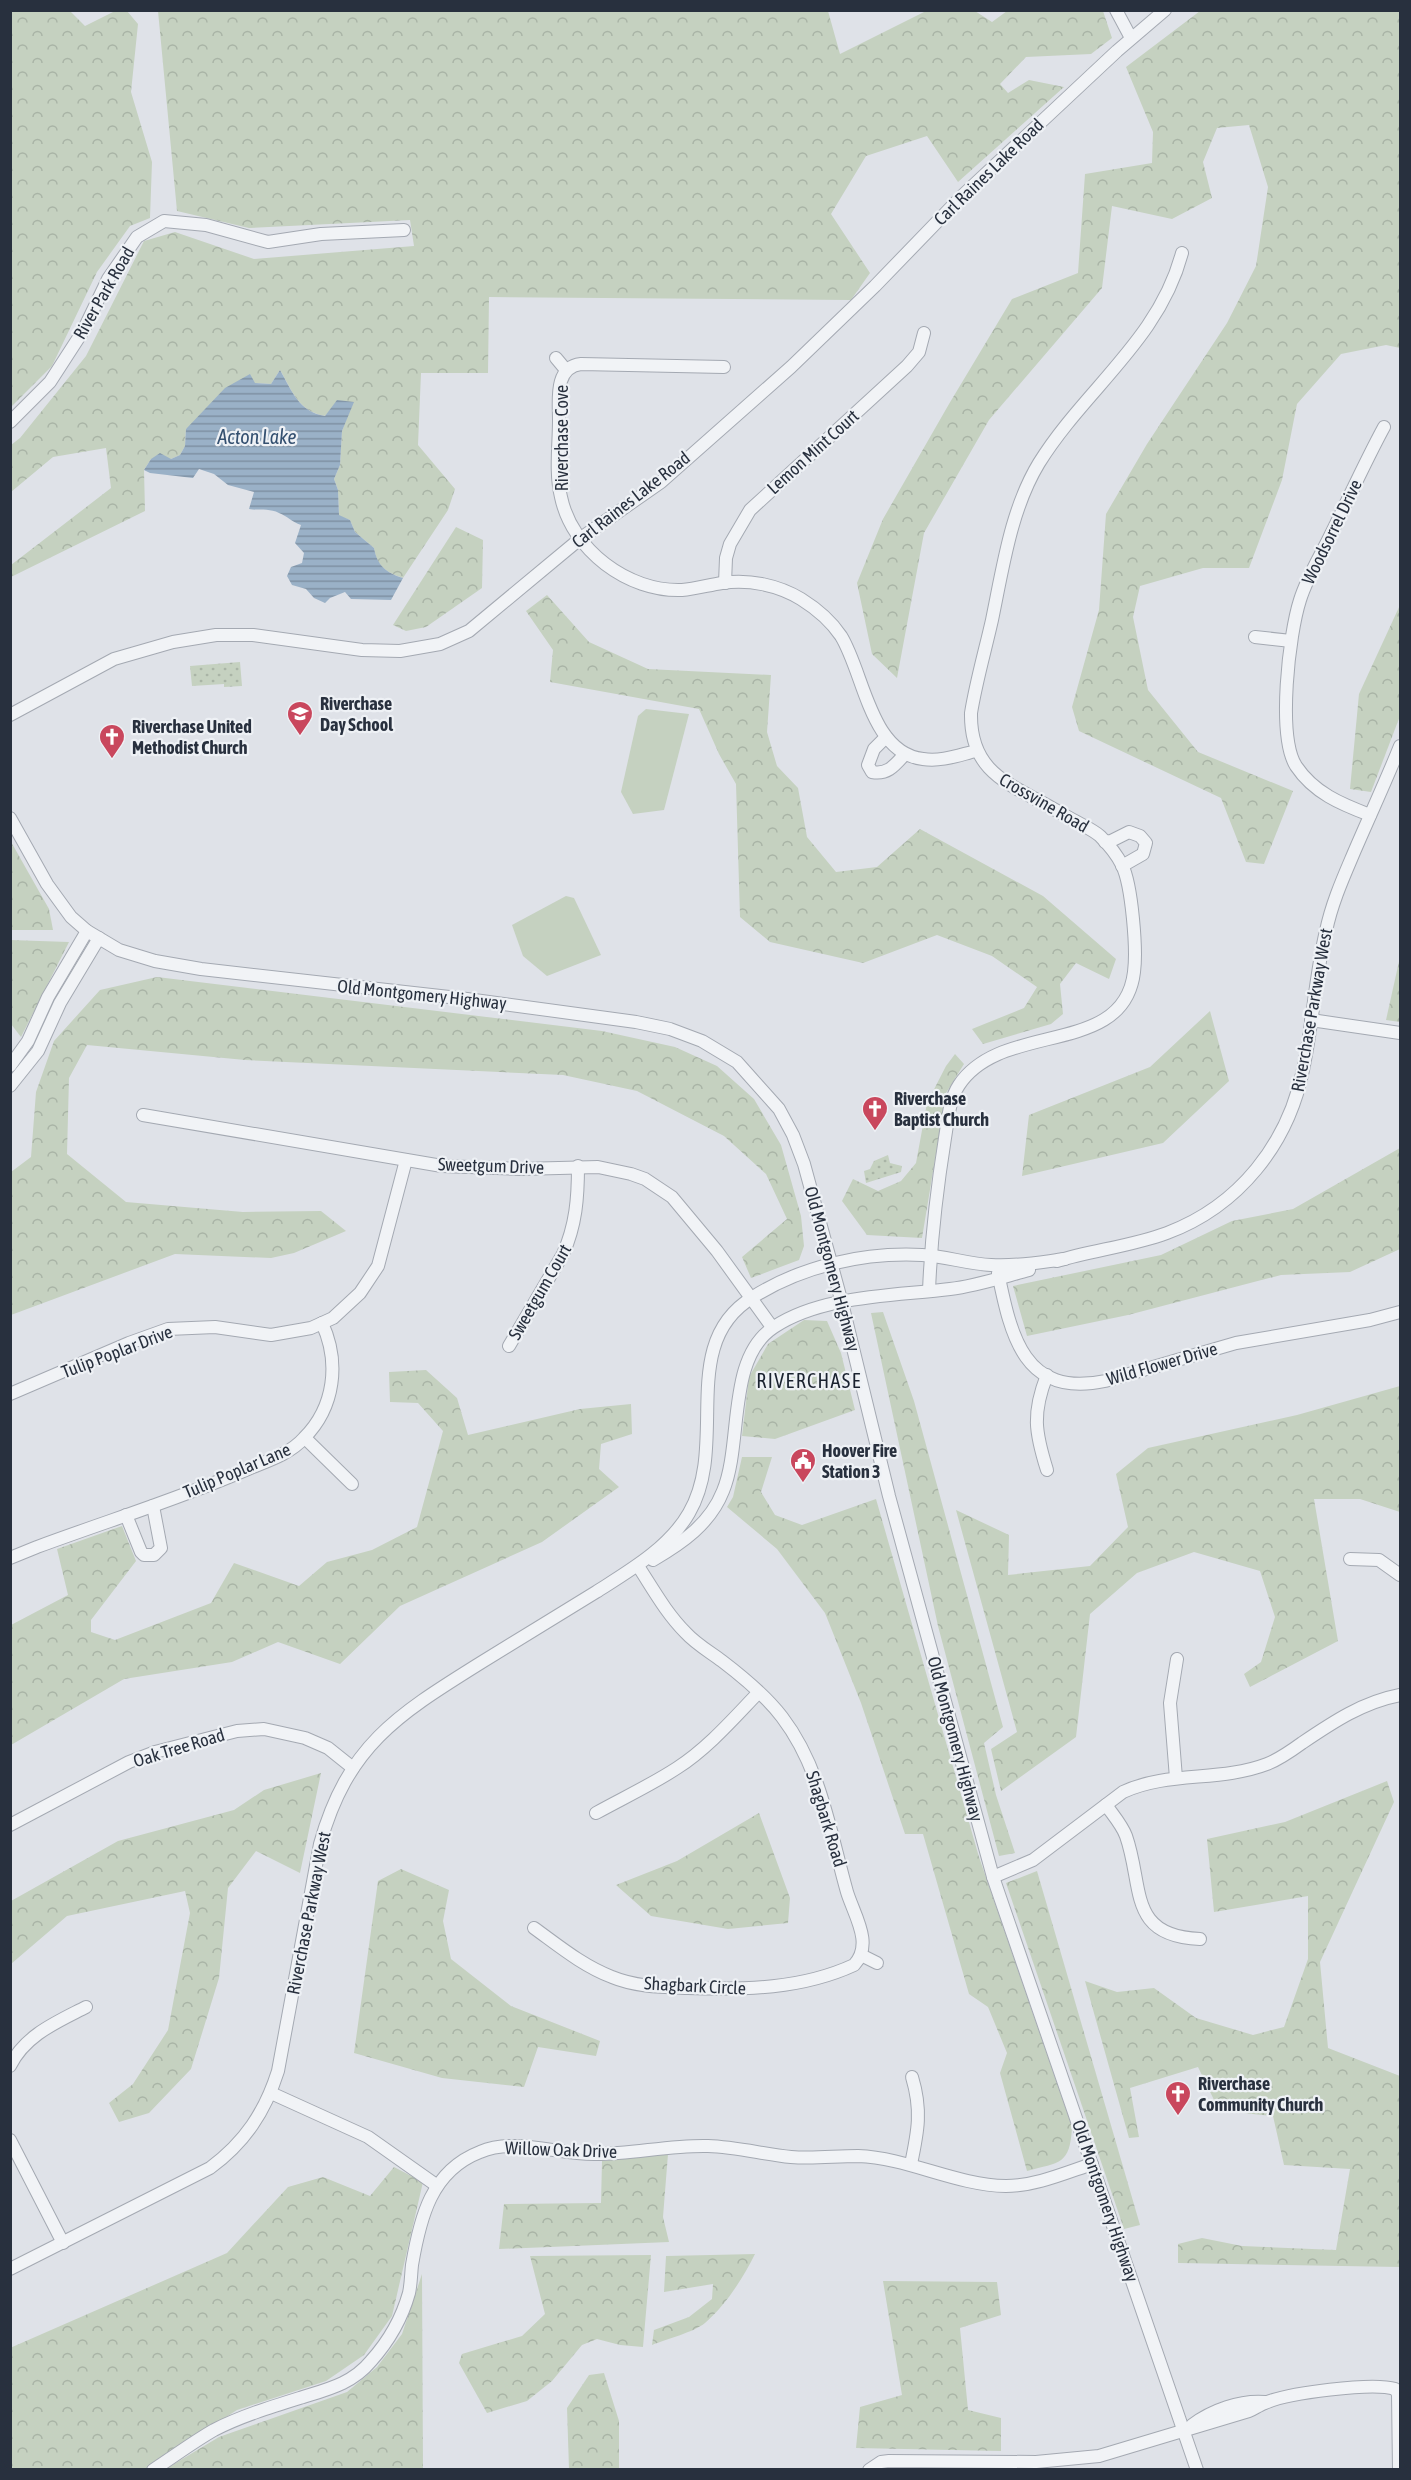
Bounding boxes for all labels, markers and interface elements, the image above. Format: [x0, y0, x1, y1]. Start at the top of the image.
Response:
street label: Carl Raines Lake Road [930, 114, 1048, 229]
street label: River Park Road [69, 243, 138, 343]
street label: Riverchase Cove [551, 385, 572, 491]
street label: Lemon Mint Court [763, 405, 863, 498]
water label: Acton Lake [216, 425, 297, 448]
street label: Carl Raines Lake Road [567, 447, 694, 552]
street label: Woodsorrel Drive [1297, 476, 1366, 588]
place label: Riverchase Day School [320, 693, 393, 735]
school or university icon: Riverchase Day School [285, 699, 315, 737]
place label: Riverchase United Methodist Church [132, 716, 252, 758]
church icon: Riverchase United Methodist Church [97, 722, 127, 760]
street label: Crossvine Road [996, 769, 1093, 837]
street label: Riverchase Parkway West [1287, 926, 1336, 1093]
street label: Old Montgomery Highway [336, 975, 508, 1014]
place label: Riverchase Baptist Church [894, 1088, 989, 1130]
church icon: Riverchase Baptist Church [860, 1094, 890, 1132]
street label: Sweetgum Drive [438, 1153, 544, 1178]
street label: Old Montgomery Highway [800, 1184, 865, 1354]
street label: Sweetgum Court [504, 1240, 575, 1343]
street label: Tulip Poplar Drive [58, 1321, 175, 1382]
street label: Wild Flower Drive [1104, 1338, 1220, 1389]
district label: RIVERCHASE [756, 1369, 862, 1392]
street label: Tulip Poplar Lane [180, 1439, 294, 1503]
place label: Hoover Fire Station 3 [822, 1440, 897, 1482]
public building icon: Hoover Fire Station 3 [788, 1446, 818, 1484]
street label: Old Montgomery Highway [923, 1654, 988, 1824]
street label: Oak Tree Road [131, 1724, 227, 1771]
street label: Shagbark Road [802, 1768, 851, 1869]
street label: Riverchase Parkway West [282, 1830, 335, 1996]
street label: Shagbark Circle [644, 1972, 746, 1999]
place label: Riverchase Community Church [1198, 2073, 1324, 2115]
church icon: Riverchase Community Church [1163, 2079, 1193, 2117]
street label: Old Montgomery Highway [1068, 2117, 1143, 2285]
street label: Willow Oak Drive [505, 2137, 617, 2162]

